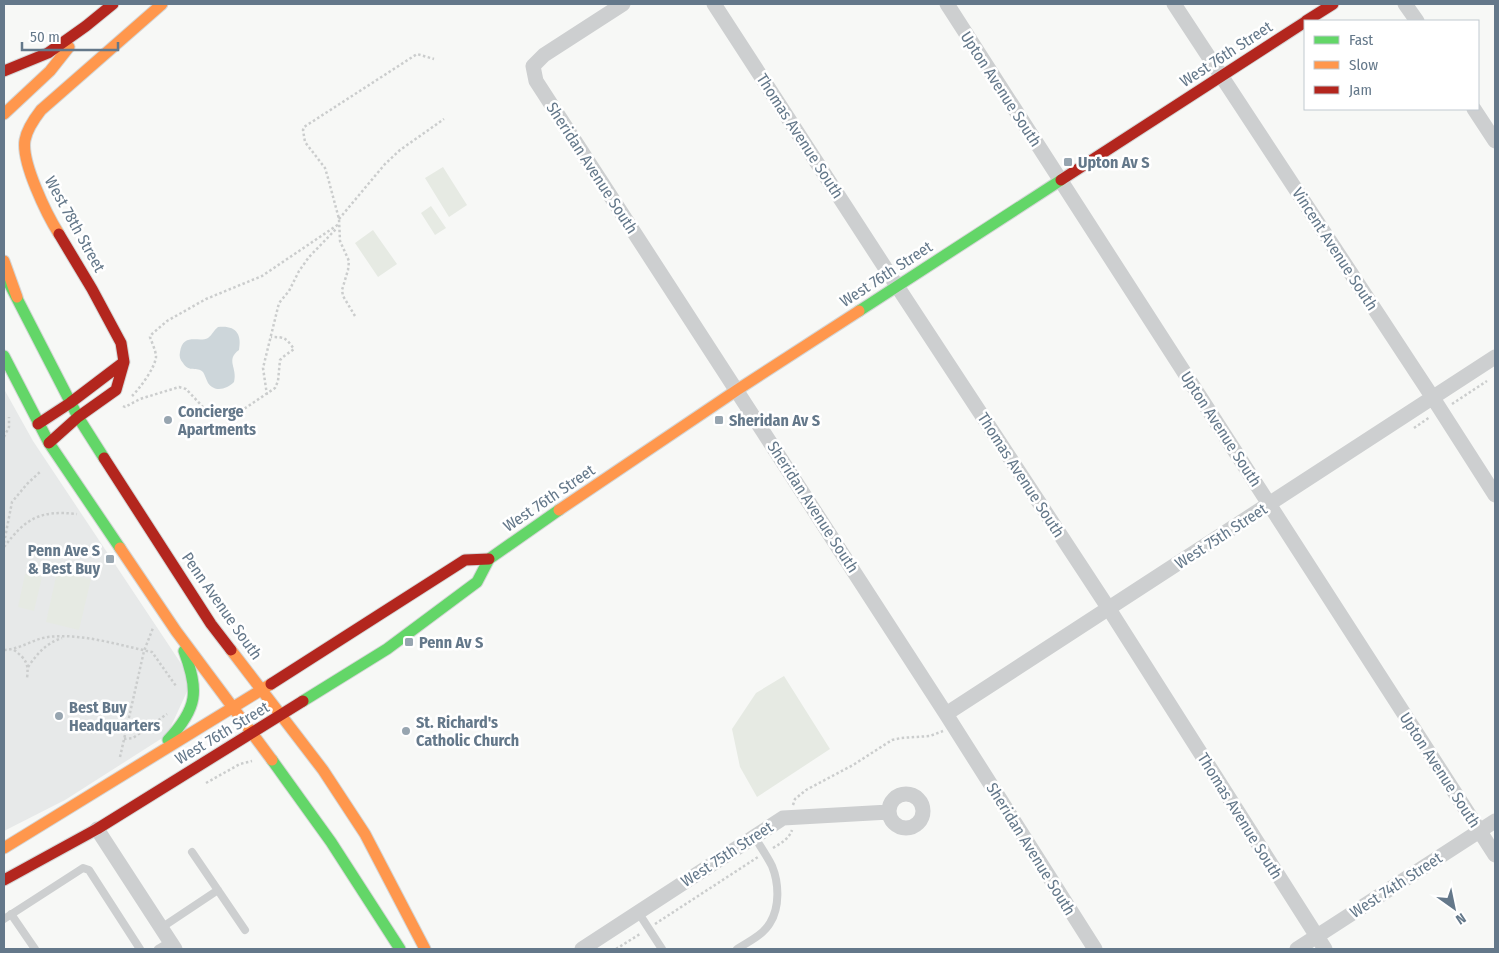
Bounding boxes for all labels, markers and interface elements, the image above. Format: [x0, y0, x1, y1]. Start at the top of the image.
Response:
street label: West 76th Street [1176, 17, 1276, 91]
scale bar [22, 20, 119, 52]
legend [1304, 20, 1479, 110]
text: 50 m [30, 28, 60, 46]
street label: Upton Avenue South [957, 28, 1045, 150]
text: Fast [1349, 31, 1373, 49]
text: Slow [1349, 56, 1378, 74]
street label: Thomas Avenue South [753, 70, 847, 202]
text: Jam [1349, 81, 1372, 99]
street label: Sheridan Avenue South [542, 99, 642, 237]
place label: Upton Av S [1078, 153, 1150, 172]
marker: Upton Av S [1062, 156, 1074, 168]
street label: West 78th Street [41, 173, 109, 276]
street label: Vincent Avenue South [1288, 184, 1382, 314]
street label: West 76th Street [836, 237, 936, 311]
street label: Upton Avenue South [1177, 368, 1265, 490]
place label: Concierge Apartments [177, 402, 256, 439]
street label: Thomas Avenue South [974, 409, 1068, 541]
place label: Sheridan Av S [729, 411, 820, 430]
marker: Concierge Apartments [162, 414, 174, 426]
marker: Sheridan Av S [713, 414, 725, 426]
street label: Sheridan Avenue South [763, 438, 863, 576]
street label: West 76th Street [500, 460, 599, 536]
street label: West 75th Street [1171, 499, 1271, 573]
place label: Penn Ave S & Best Buy [28, 541, 100, 578]
street label: Penn Avenue South [178, 549, 266, 663]
marker: Penn Ave S & Best Buy [104, 553, 116, 565]
place label: Penn Av S [419, 633, 483, 652]
marker: Penn Av S [403, 636, 415, 648]
street label: West 76th Street [172, 697, 273, 769]
place label: Best Buy Headquarters [69, 698, 160, 735]
street label: Upton Avenue South [1396, 709, 1484, 831]
marker: Best Buy Headquarters [53, 710, 65, 722]
place label: St. Richard's Catholic Church [416, 713, 519, 750]
marker: St. Richard's Catholic Church [400, 725, 412, 737]
street label: Thomas Avenue South [1193, 749, 1287, 883]
street label: Sheridan Avenue South [982, 779, 1080, 919]
street label: West 75th Street [677, 817, 777, 891]
street label: West 74th Street [1346, 848, 1446, 922]
north arrow [1429, 883, 1479, 933]
text: N [1453, 909, 1469, 928]

